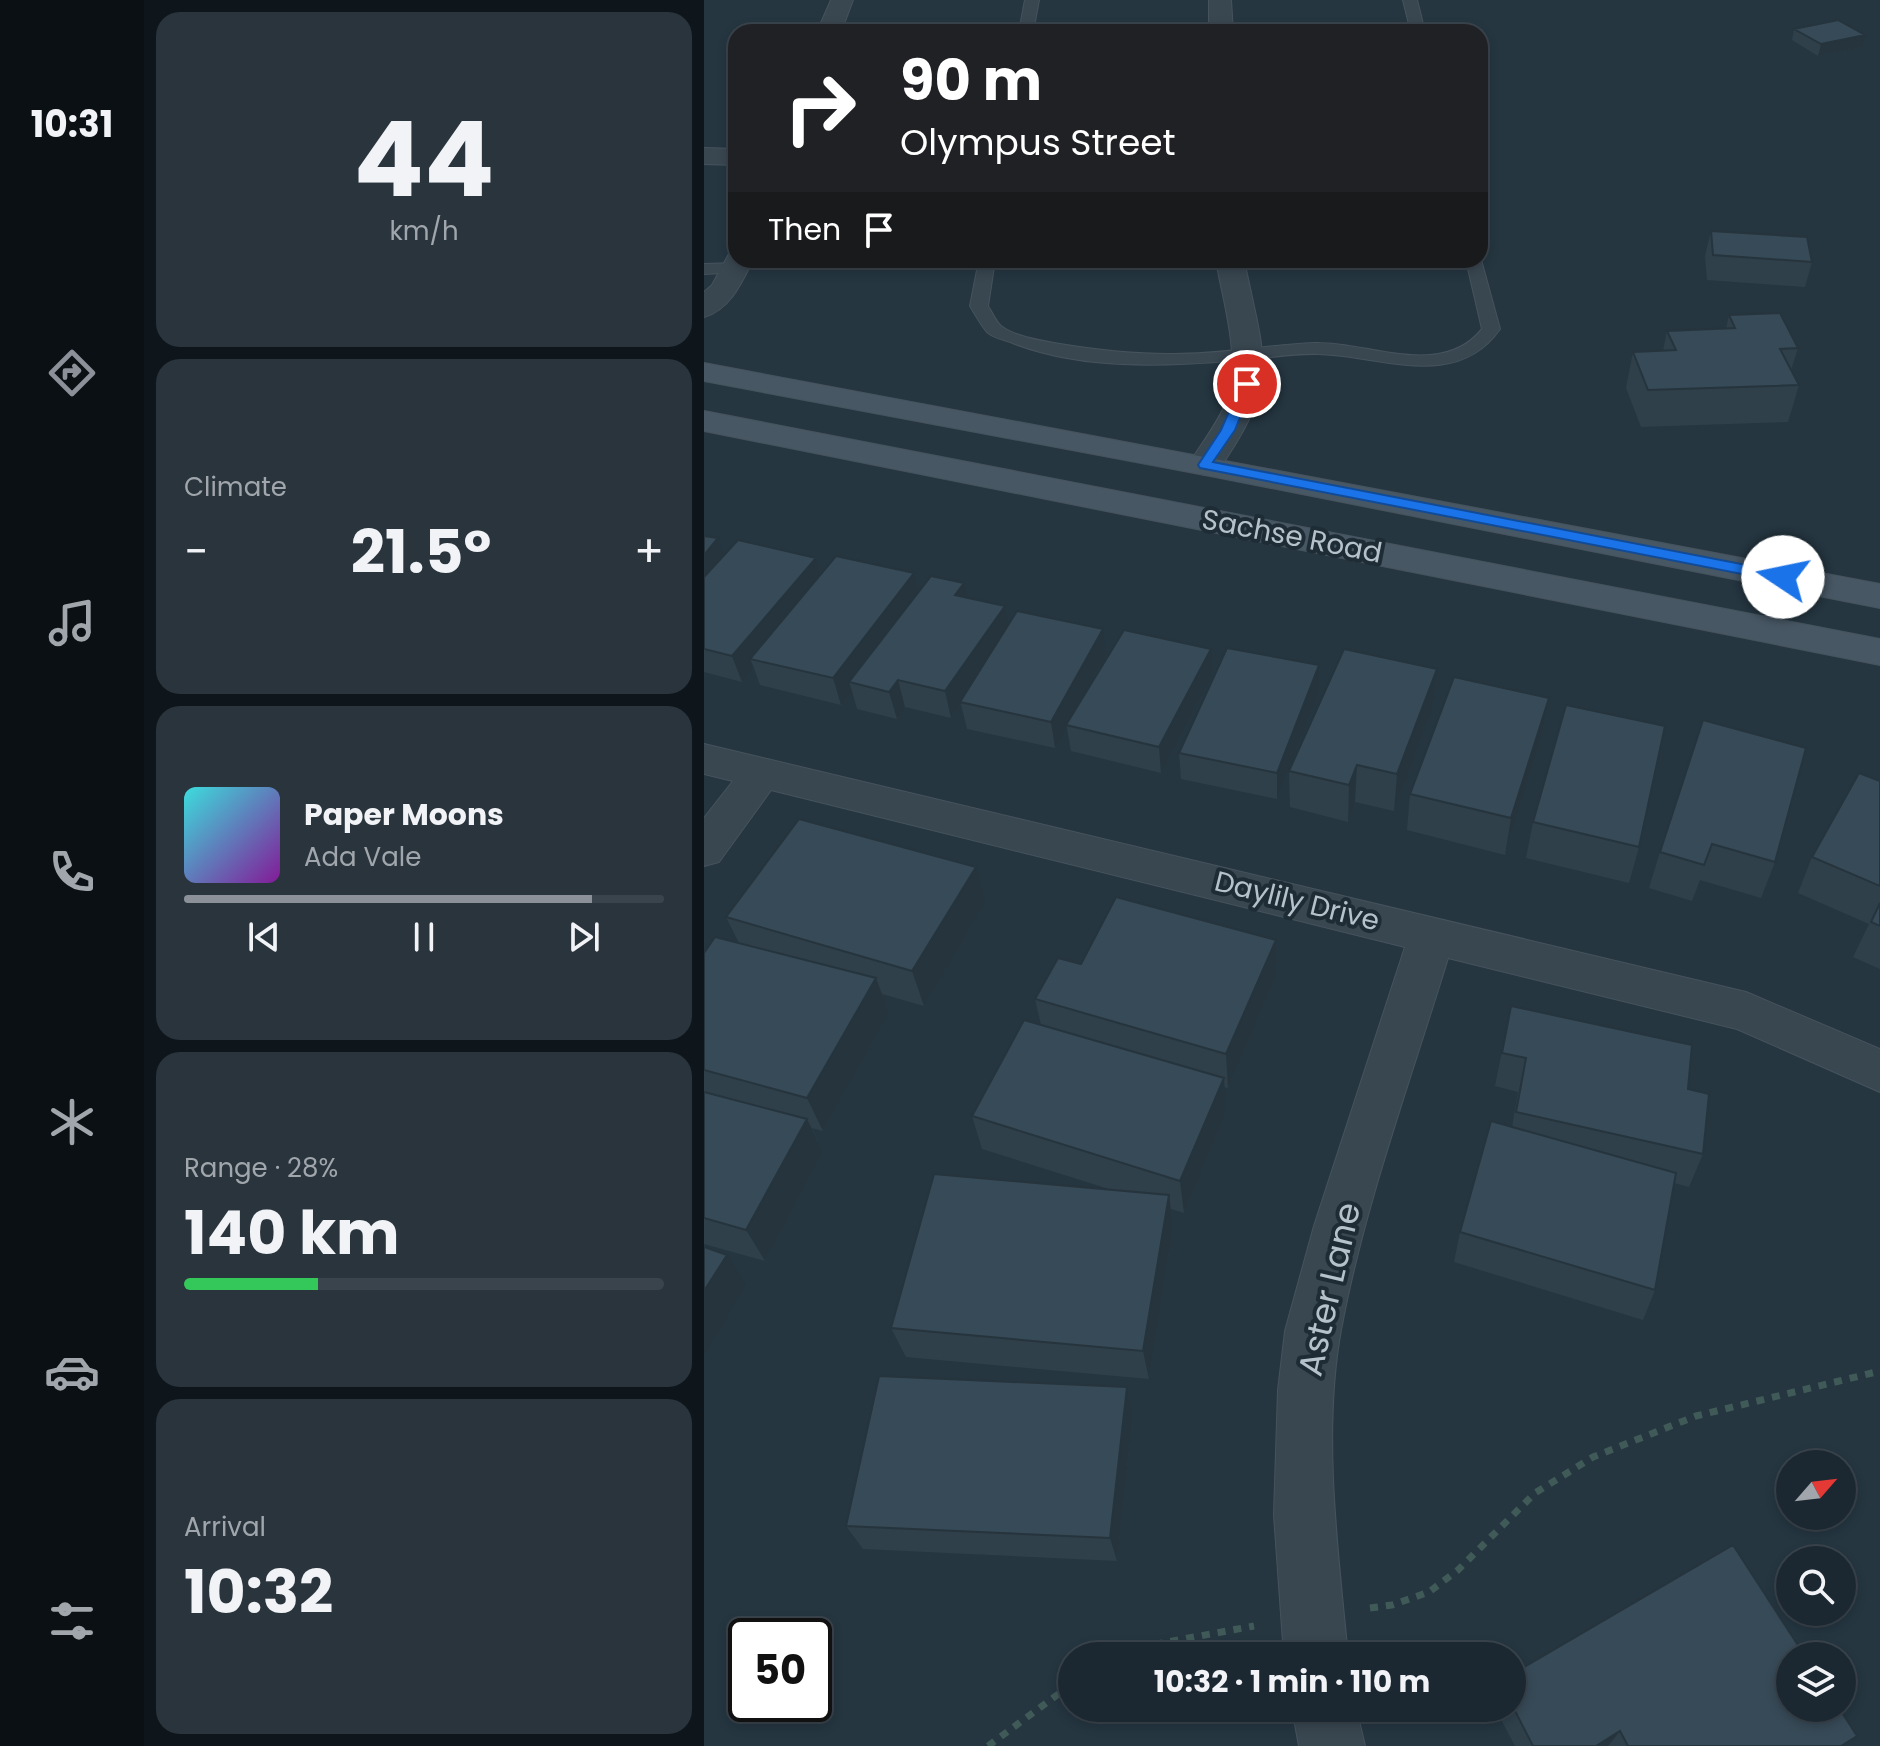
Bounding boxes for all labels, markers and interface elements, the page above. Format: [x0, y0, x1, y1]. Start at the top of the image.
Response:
text: 90 m [900, 41, 1042, 120]
icon: right [768, 56, 872, 160]
text: 44 [354, 87, 494, 232]
text: 10:31 [31, 99, 113, 150]
text: Olympus Street [900, 117, 1176, 168]
text: Then [768, 208, 841, 251]
icon: arrive [857, 208, 901, 252]
text: km/h [389, 213, 459, 249]
icon: directions [44, 345, 100, 401]
pin [1213, 350, 1281, 418]
icon: arrive [1225, 362, 1269, 406]
text: Climate [184, 469, 287, 505]
street label: Sachse Road [1199, 499, 1385, 573]
text: 21.5° [351, 510, 491, 594]
text: − [184, 521, 208, 582]
text: + [634, 521, 664, 582]
position arrow [1741, 535, 1825, 619]
icon: music [44, 595, 100, 651]
text: Paper Moons [304, 793, 504, 836]
text: Ada Vale [304, 839, 421, 875]
icon: phone [44, 844, 100, 900]
street label: Daylily Drive [1210, 862, 1384, 940]
icon: previous [242, 915, 286, 959]
icon: pause [402, 915, 446, 959]
icon: next [562, 915, 606, 959]
icon: climate [44, 1094, 100, 1150]
text: Range · 28% [184, 1150, 338, 1186]
text: 140 km [184, 1191, 400, 1275]
street label: Aster Lane [1286, 1198, 1372, 1380]
icon: car [44, 1344, 100, 1400]
north arrow [1776, 1450, 1856, 1530]
map controls [1776, 1450, 1856, 1722]
text: Arrival [184, 1509, 266, 1545]
button: search [1776, 1546, 1856, 1626]
text: 10:32 [184, 1550, 333, 1634]
icon: filters [44, 1593, 100, 1649]
speed limit sign: 50 [728, 1618, 832, 1722]
button: layers [1776, 1642, 1856, 1722]
text: 10:32 · 1 min · 110 m [1154, 1660, 1430, 1703]

